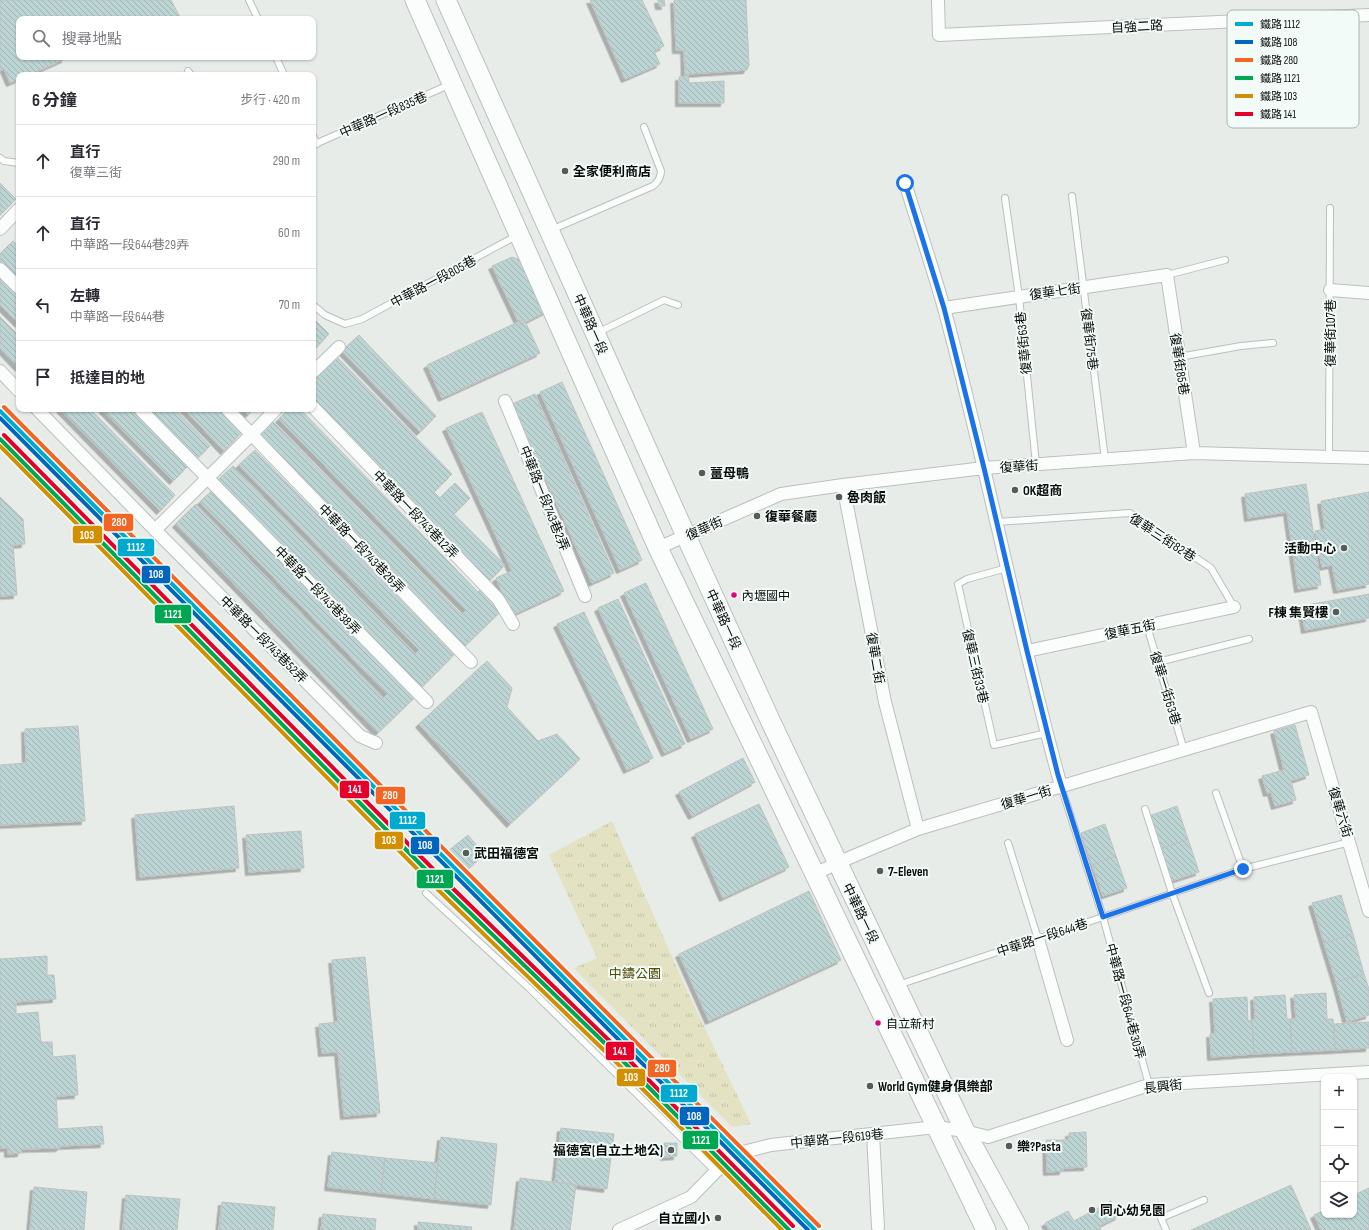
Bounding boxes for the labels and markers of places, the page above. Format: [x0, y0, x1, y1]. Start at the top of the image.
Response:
place label: 全家便利商店 [573, 164, 651, 180]
marker: 全家便利商店 [560, 166, 570, 176]
place label: 薑母鴨 [710, 466, 749, 482]
marker: 薑母鴨 [697, 468, 707, 478]
place label: OK超商 [1023, 483, 1062, 499]
marker: OK超商 [1010, 485, 1020, 495]
place label: 魯肉飯 [847, 490, 886, 506]
marker: 魯肉飯 [834, 492, 844, 502]
place label: 復華餐廳 [765, 509, 817, 525]
marker: 復華餐廳 [752, 511, 762, 521]
place label: 活動中心 [1284, 541, 1336, 557]
marker: 活動中心 [1339, 543, 1349, 553]
place label: 內壢國中 [742, 589, 790, 604]
marker: 內壢國中 [729, 590, 739, 600]
place label: F棟 集賢樓 [1269, 605, 1328, 621]
marker: F棟 集賢樓 [1331, 607, 1341, 617]
place label: 武田福德宮 [474, 846, 539, 862]
marker: 武田福德宮 [461, 848, 471, 858]
place label: 7-Eleven [888, 864, 929, 880]
marker: 7-Eleven [875, 866, 885, 876]
place label: 自立新村 [886, 1017, 935, 1032]
marker: 自立新村 [873, 1018, 883, 1028]
place label: World Gym健身俱樂部 [878, 1079, 993, 1095]
marker: World Gym健身俱樂部 [865, 1081, 875, 1091]
place label: 樂?Pasta [1017, 1139, 1061, 1155]
marker: 樂?Pasta [1004, 1141, 1014, 1151]
place label: 福德宮(自立土地公) [553, 1143, 663, 1159]
marker: 福德宮(自立土地公) [666, 1145, 676, 1155]
place label: 同心幼兒園 [1100, 1203, 1165, 1219]
marker: 同心幼兒園 [1087, 1205, 1097, 1215]
place label: 自立國小 [658, 1211, 711, 1227]
marker: 自立國小 [713, 1213, 723, 1223]

